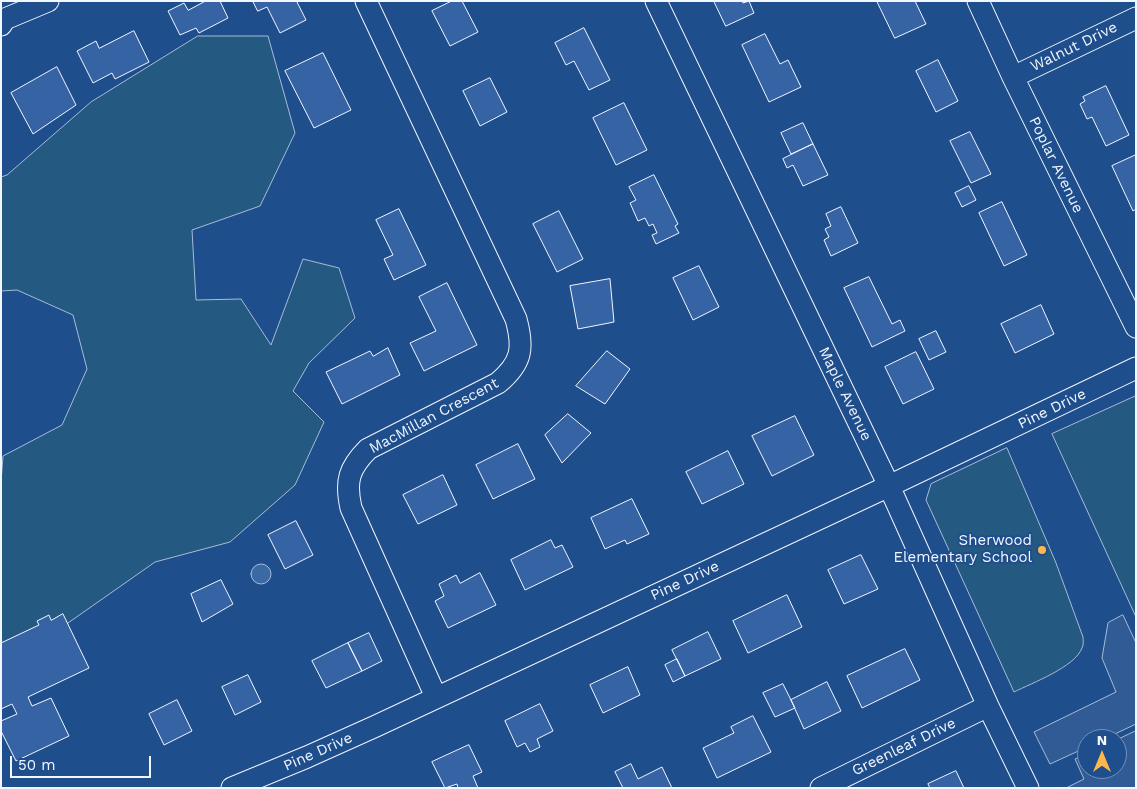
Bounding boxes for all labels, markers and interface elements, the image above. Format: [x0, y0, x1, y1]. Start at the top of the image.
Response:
street label: Walnut Drive [1028, 18, 1120, 76]
street label: Poplar Avenue [1025, 114, 1087, 216]
street label: Maple Avenue [815, 344, 875, 444]
street label: MacMillan Crescent [366, 374, 502, 458]
street label: Pine Drive [1015, 385, 1089, 433]
place label: Sherwood Elementary School [893, 532, 1032, 567]
marker: Sherwood Elementary School [1036, 544, 1048, 556]
street label: Pine Drive [648, 557, 722, 605]
street label: Greenleaf Drive [849, 714, 959, 780]
street label: Pine Drive [281, 729, 355, 775]
north arrow [1077, 729, 1127, 779]
text: N [1097, 732, 1107, 748]
scale bar [12, 746, 154, 778]
text: 50 m [18, 756, 55, 774]

